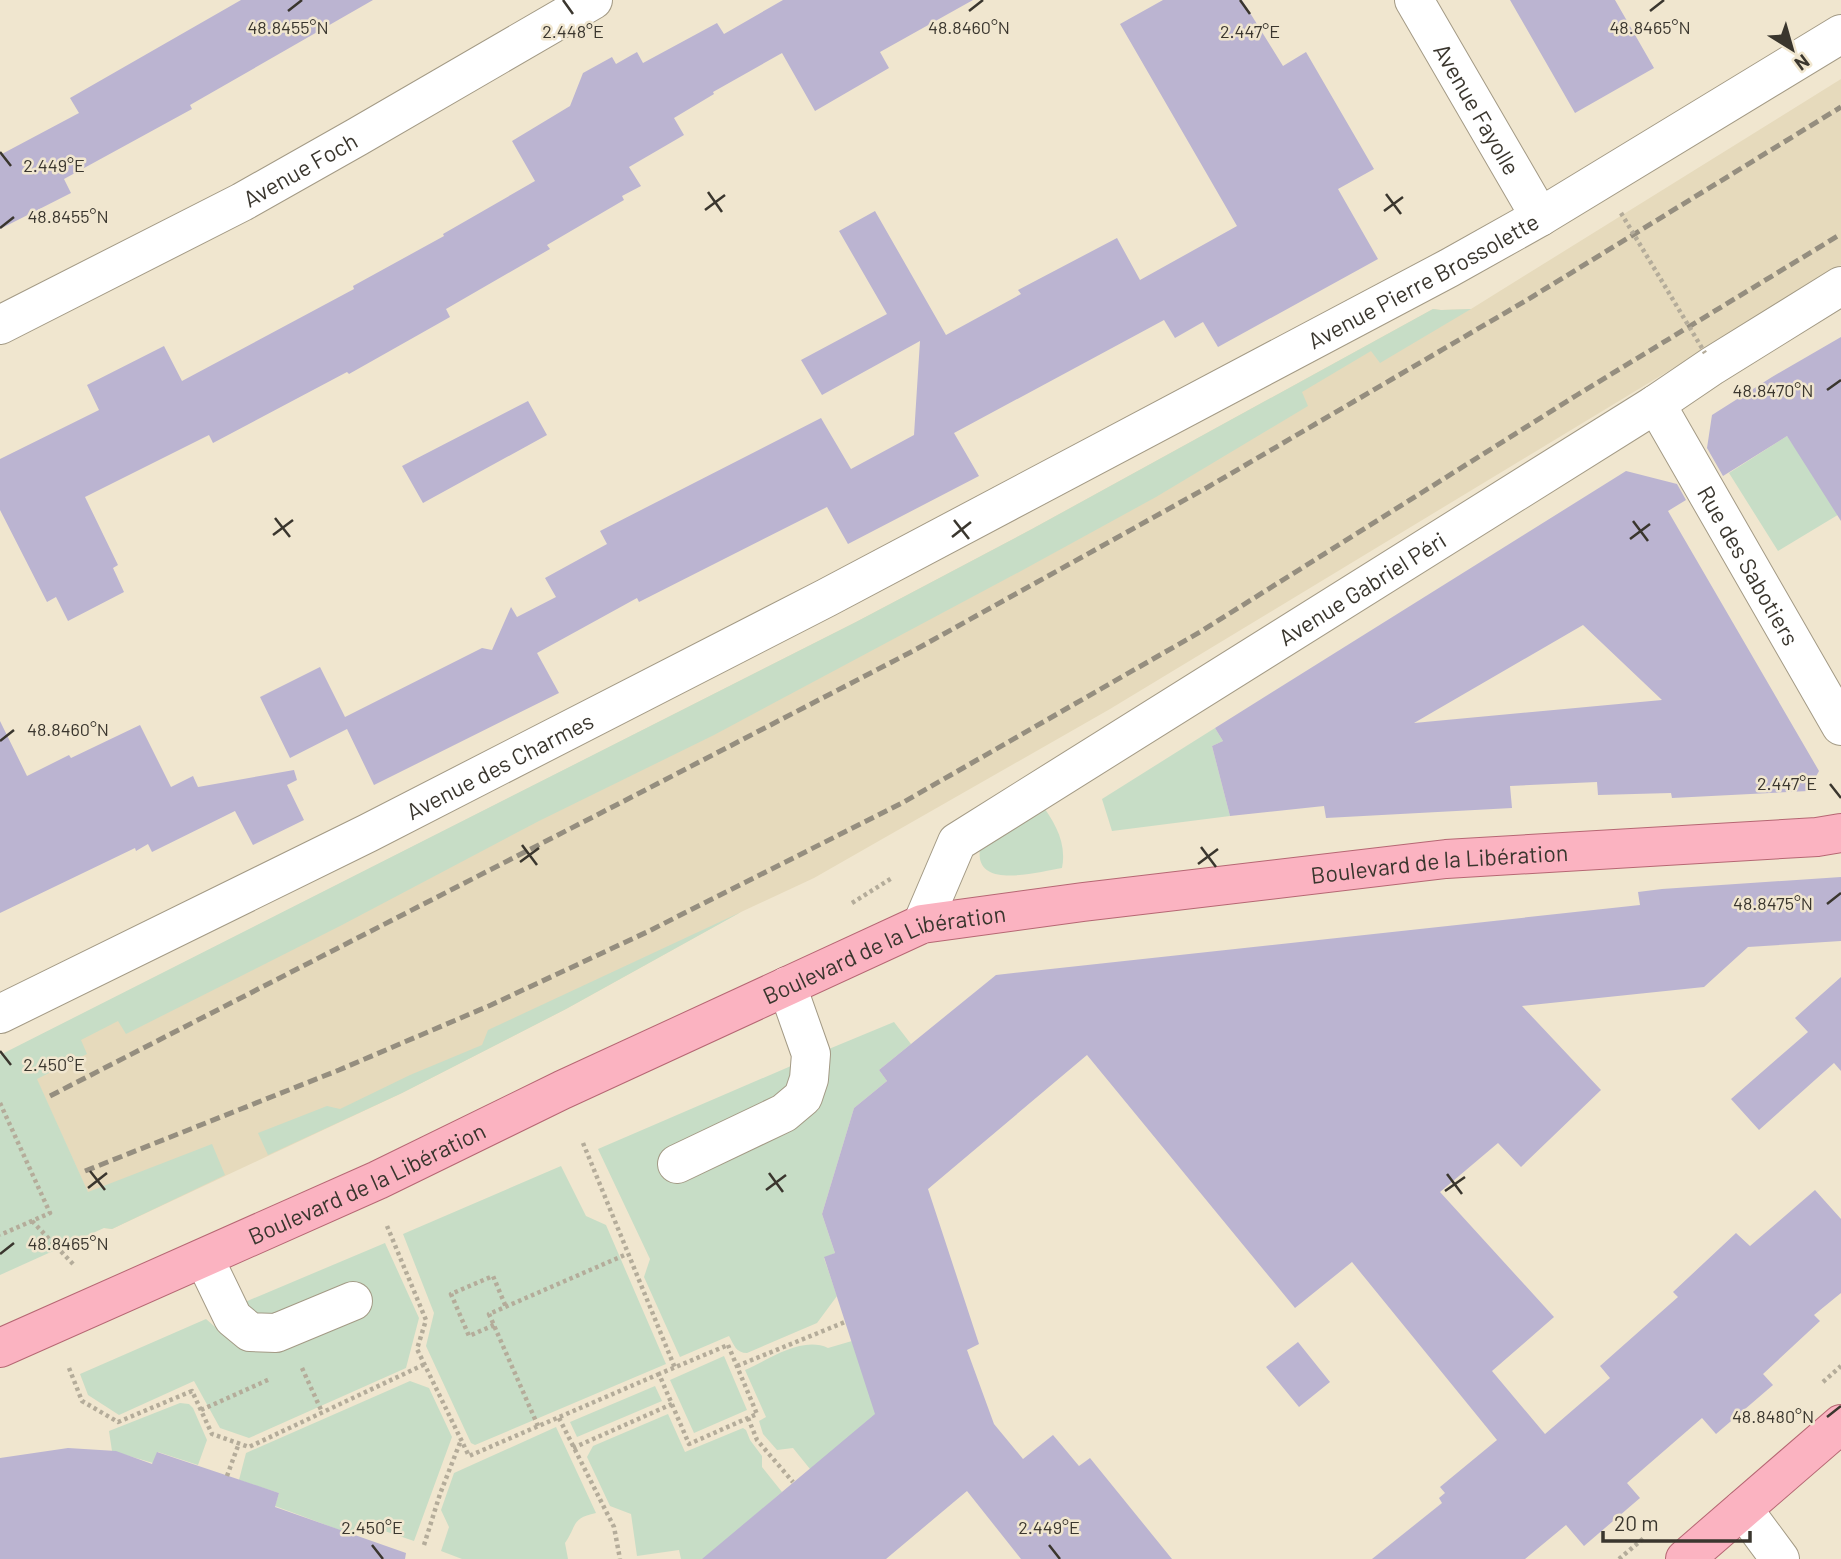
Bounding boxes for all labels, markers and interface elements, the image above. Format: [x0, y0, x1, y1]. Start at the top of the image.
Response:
north arrow [1757, 14, 1827, 84]
text: 48.8455°N [247, 16, 329, 38]
text: 48.8460°N [928, 16, 1010, 38]
text: 48.8465°N [1609, 16, 1691, 38]
text: 2.448°E [542, 20, 604, 42]
text: 2.447°E [1220, 20, 1280, 42]
street label: Avenue Fayolle [1428, 38, 1526, 180]
text: N [1791, 50, 1815, 76]
street label: Avenue Foch [238, 126, 362, 213]
text: 2.449°E [23, 154, 85, 176]
text: 48.8455°N [27, 205, 109, 227]
street label: Avenue Pierre Brossolette [1303, 207, 1543, 354]
text: 48.8470°N [1733, 379, 1813, 401]
street label: Rue des Sabotiers [1692, 480, 1806, 650]
street label: Avenue Gabriel Péri [1273, 525, 1451, 651]
street label: Avenue des Charmes [401, 706, 598, 825]
text: 48.8460°N [27, 718, 109, 740]
text: 2.447°E [1757, 772, 1817, 794]
street label: Boulevard de la Libération [1309, 838, 1569, 889]
text: 48.8475°N [1733, 892, 1813, 914]
street label: Boulevard de la Libération [758, 899, 1007, 1010]
text: 2.450°E [23, 1053, 85, 1075]
street label: Boulevard de la Libération [244, 1116, 490, 1250]
text: 48.8465°N [27, 1232, 109, 1254]
text: 48.8480°N [1732, 1405, 1814, 1427]
scale bar [1603, 1500, 1750, 1544]
text: 20 m [1614, 1510, 1659, 1535]
text: 2.450°E [341, 1516, 403, 1538]
text: 2.449°E [1018, 1516, 1080, 1538]

